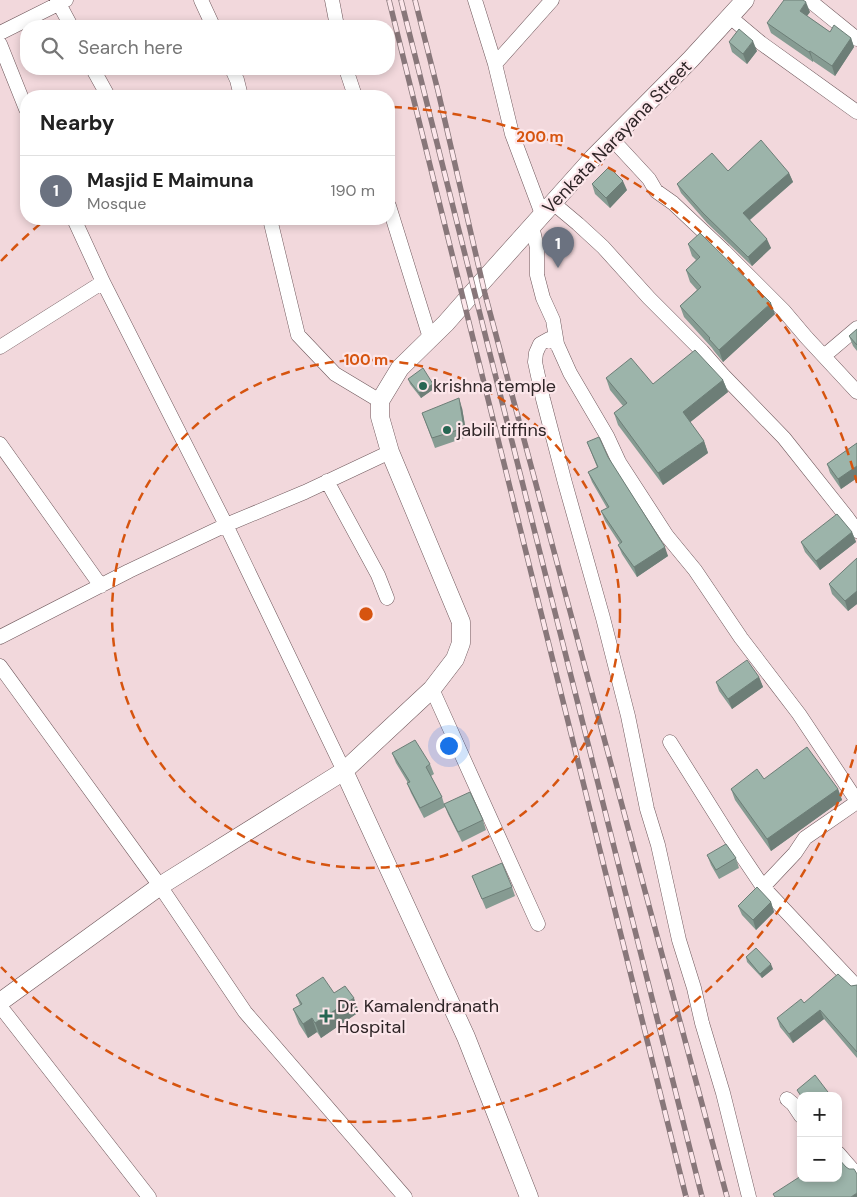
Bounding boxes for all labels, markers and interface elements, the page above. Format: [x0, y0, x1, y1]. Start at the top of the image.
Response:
search box [20, 20, 395, 75]
icon: search [38, 34, 66, 62]
text: Search here [78, 35, 183, 60]
street label: Venkata Narayana Street [537, 55, 697, 219]
text: Nearby [40, 109, 114, 137]
text: 200 m [516, 127, 564, 147]
text: Masjid E Maimuna [87, 168, 254, 193]
text: 1 [53, 180, 59, 201]
text: 190 m [331, 180, 375, 201]
text: Mosque [87, 193, 146, 214]
pin: 1 [542, 227, 574, 268]
text: 100 m [344, 350, 388, 370]
place label: krishna temple [433, 374, 556, 398]
marker: krishna temple [417, 380, 429, 392]
place label: jabili tiffins [456, 418, 547, 442]
marker: jabili tiffins [441, 424, 453, 436]
centre of rings [357, 605, 375, 623]
your location [436, 733, 462, 759]
place label: Dr. Kamalendranath Hospital [337, 994, 499, 1039]
marker: Dr. Kamalendranath Hospital [319, 1009, 333, 1023]
map controls [797, 1092, 842, 1182]
button: + [797, 1092, 842, 1137]
button: − [797, 1137, 842, 1182]

